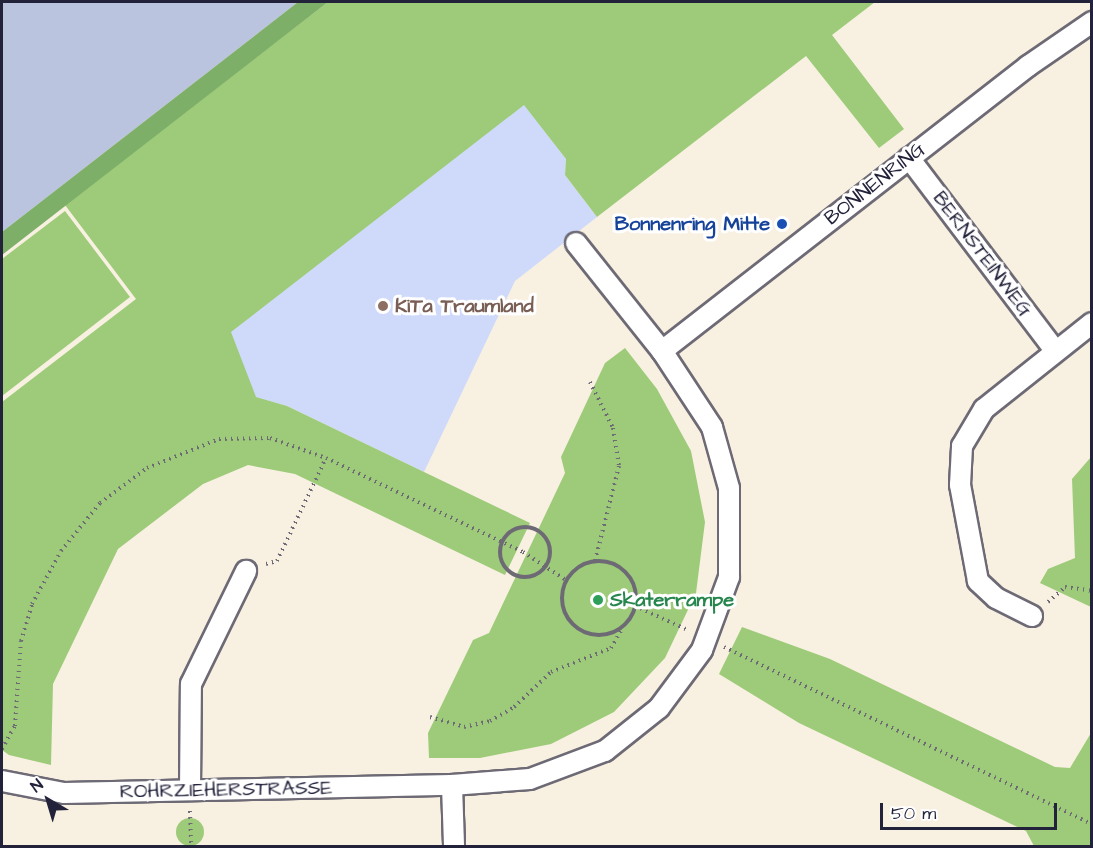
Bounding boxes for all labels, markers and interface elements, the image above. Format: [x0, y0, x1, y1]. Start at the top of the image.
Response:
street label: BONNENRING [820, 137, 930, 231]
street label: BERNSTEINWEG [927, 187, 1037, 321]
place label: Bonnenring Mitte [615, 212, 770, 236]
marker: Bonnenring Mitte [775, 217, 789, 231]
place label: KiTa Traumland [395, 294, 534, 318]
marker: KiTa Traumland [376, 299, 390, 313]
place label: Skaterrampe [610, 588, 734, 612]
marker: Skaterrampe [591, 593, 605, 607]
north arrow [18, 770, 78, 830]
text: N [26, 774, 48, 798]
street label: ROHRZIEHERSTRASSE [119, 776, 333, 804]
scale bar [883, 791, 1060, 829]
text: 50 m [891, 801, 936, 826]

